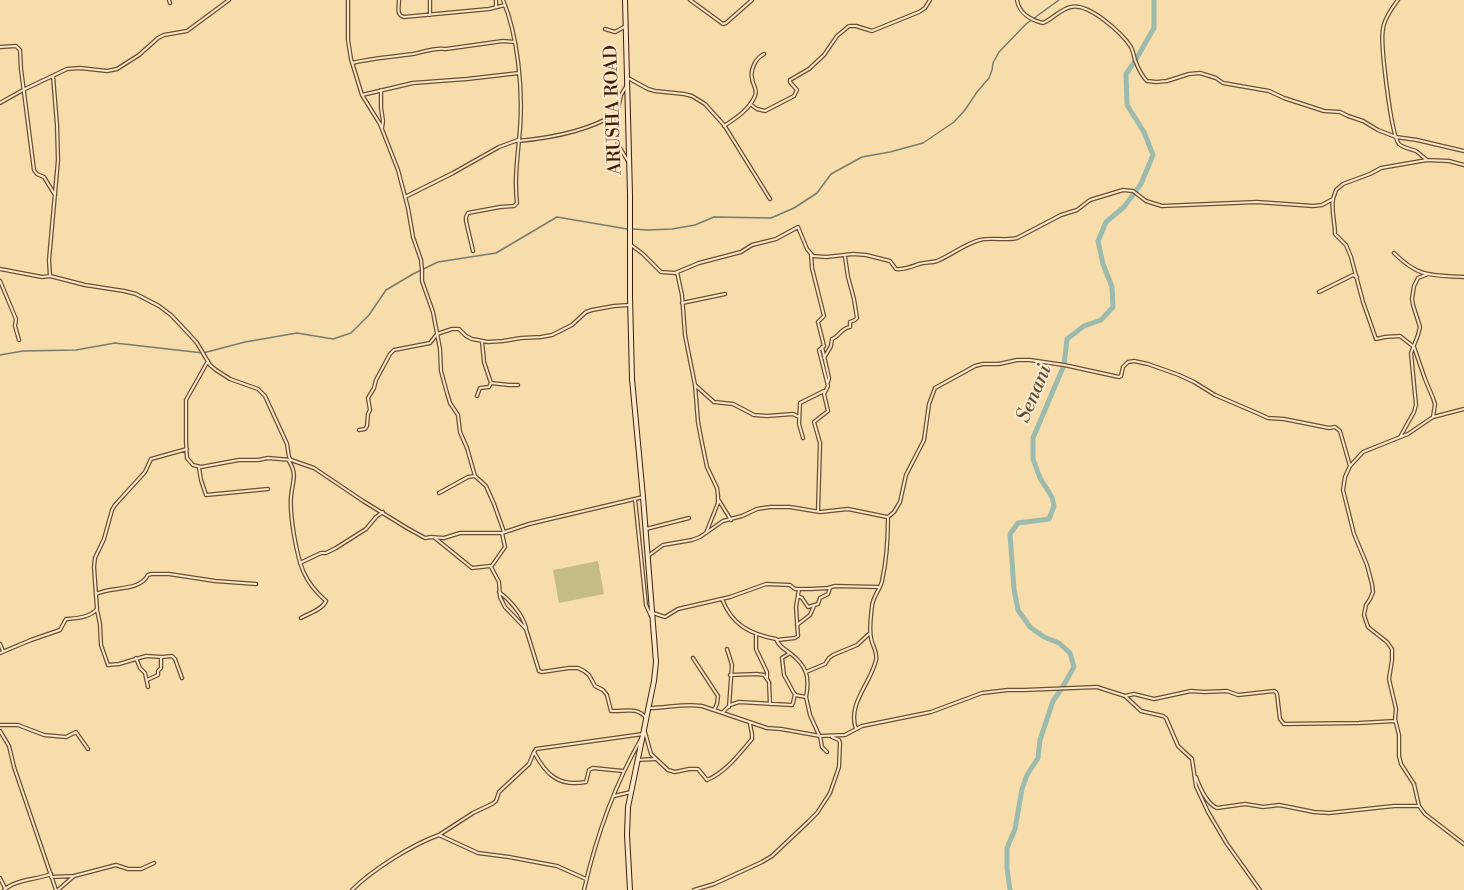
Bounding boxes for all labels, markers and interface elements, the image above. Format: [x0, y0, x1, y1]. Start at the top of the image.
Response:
street label: ARUSHA ROAD [601, 45, 627, 175]
water label: Senani [1012, 361, 1058, 427]

